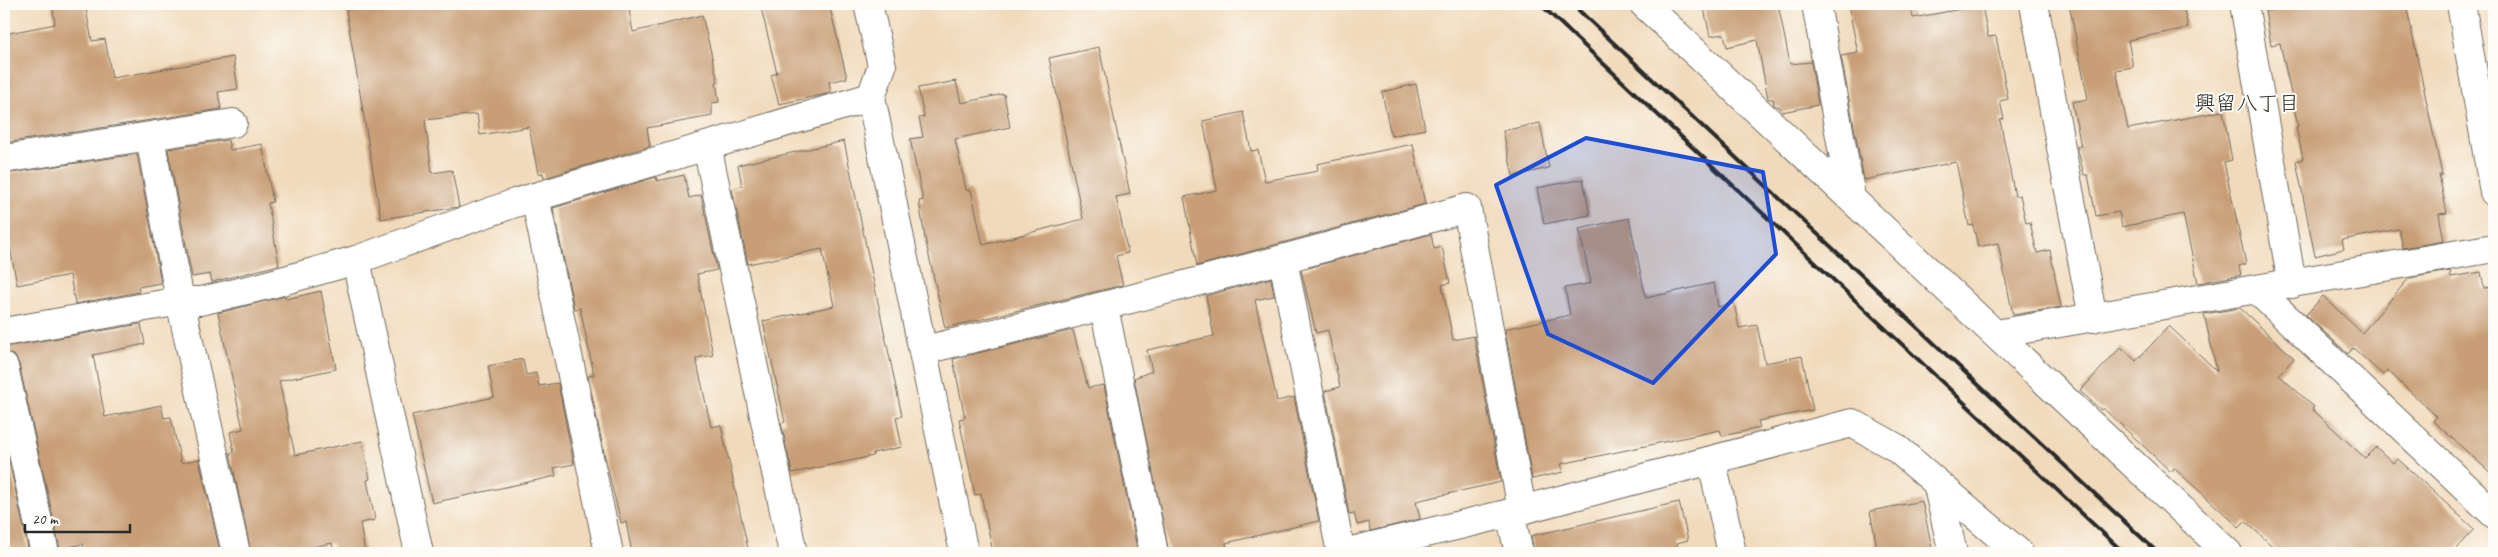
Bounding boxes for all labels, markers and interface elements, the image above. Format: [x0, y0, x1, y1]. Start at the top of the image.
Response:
district label: 興留八丁目 [2195, 90, 2300, 116]
scale bar [25, 502, 130, 534]
text: 20 m [32, 510, 59, 529]

